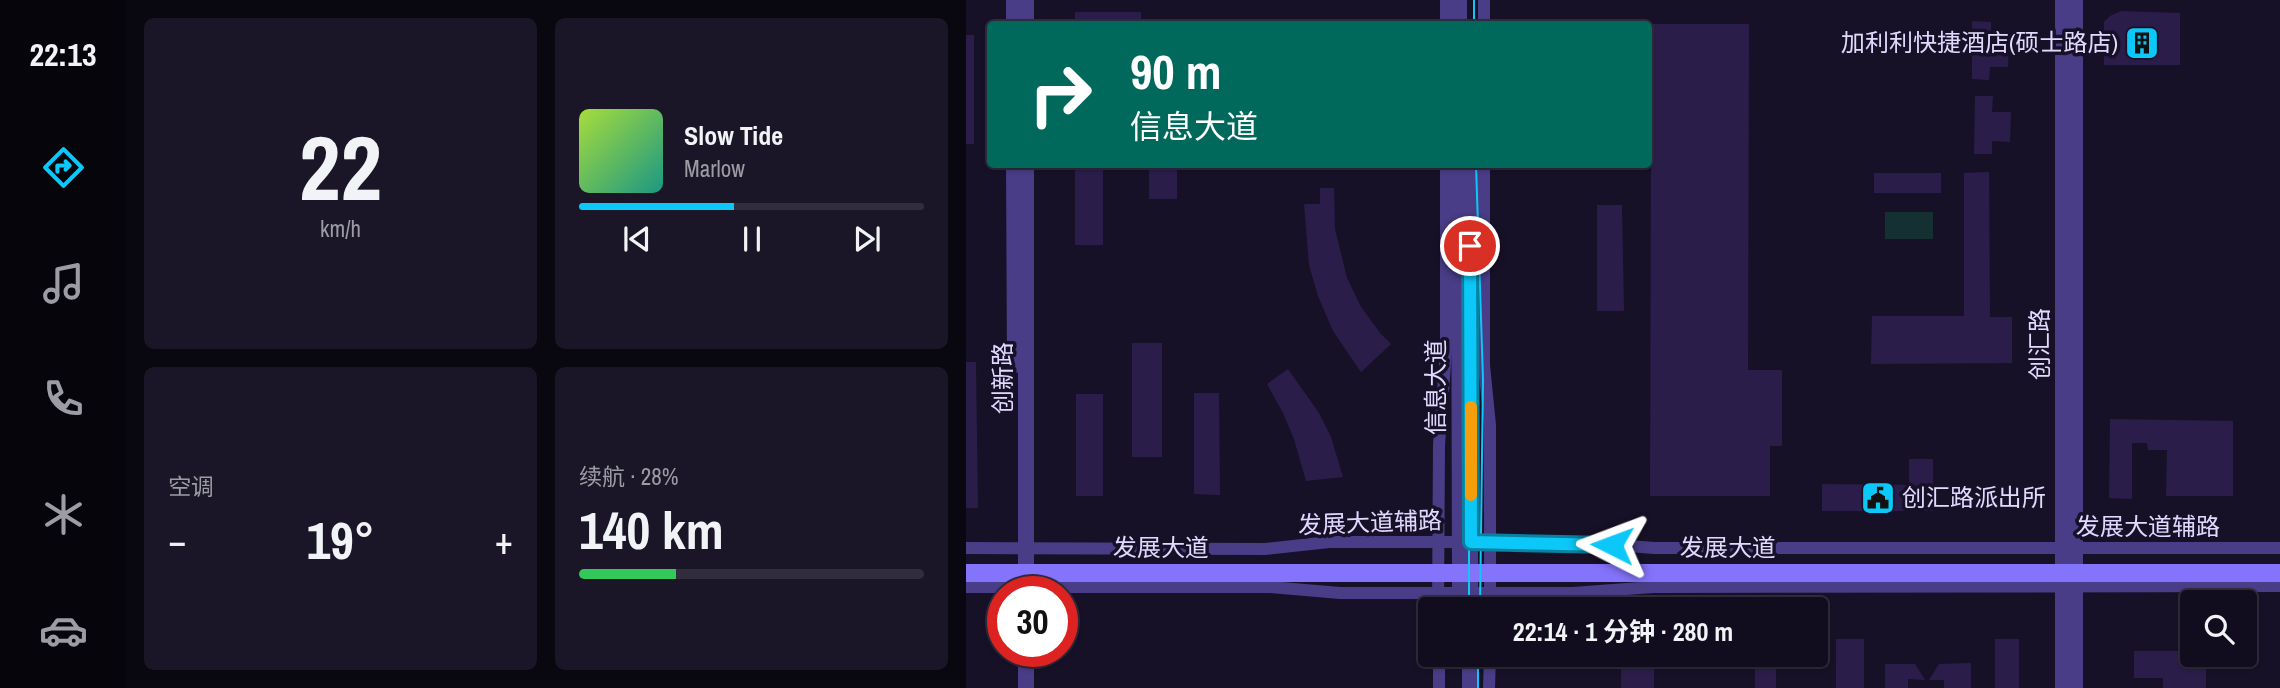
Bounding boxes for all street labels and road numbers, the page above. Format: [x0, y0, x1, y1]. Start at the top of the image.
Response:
street label: 创汇路 [2023, 308, 2055, 380]
street label: 信息大道 [1419, 339, 1451, 435]
street label: 创新路 [986, 342, 1018, 414]
street label: 发展大道辅路 [1297, 503, 1442, 541]
street label: 发展大道辅路 [2076, 510, 2220, 542]
street label: 发展大道 [1113, 531, 1209, 563]
street label: 发展大道 [1680, 531, 1776, 563]

